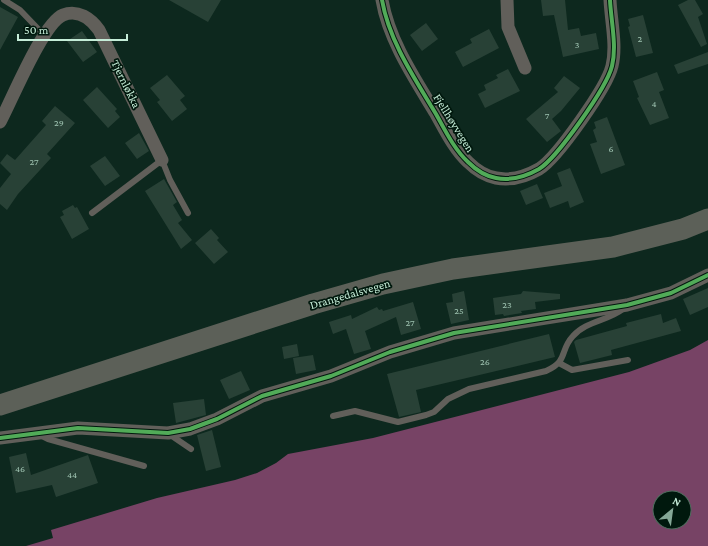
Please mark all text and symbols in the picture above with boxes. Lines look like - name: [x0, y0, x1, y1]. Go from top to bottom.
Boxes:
- scale bar: [18, 16, 127, 42]
- text: 50 m: [24, 23, 49, 37]
- house number: 2: [638, 33, 643, 44]
- house number: 3: [575, 39, 580, 50]
- street label: Tjernløkka: [108, 58, 144, 111]
- street label: Fjellhøyvegen: [430, 91, 478, 155]
- house number: 4: [651, 98, 657, 109]
- house number: 7: [545, 110, 550, 121]
- house number: 29: [54, 117, 64, 128]
- house number: 6: [608, 143, 614, 154]
- house number: 27: [29, 156, 39, 167]
- street label: Drangedalsvegen: [308, 276, 392, 312]
- house number: 23: [502, 299, 512, 310]
- house number: 25: [454, 305, 464, 316]
- house number: 27: [405, 317, 415, 328]
- house number: 26: [480, 356, 490, 367]
- house number: 46: [15, 463, 25, 474]
- house number: 44: [67, 469, 77, 480]
- north arrow: [652, 490, 692, 530]
- text: N: [671, 494, 683, 509]

